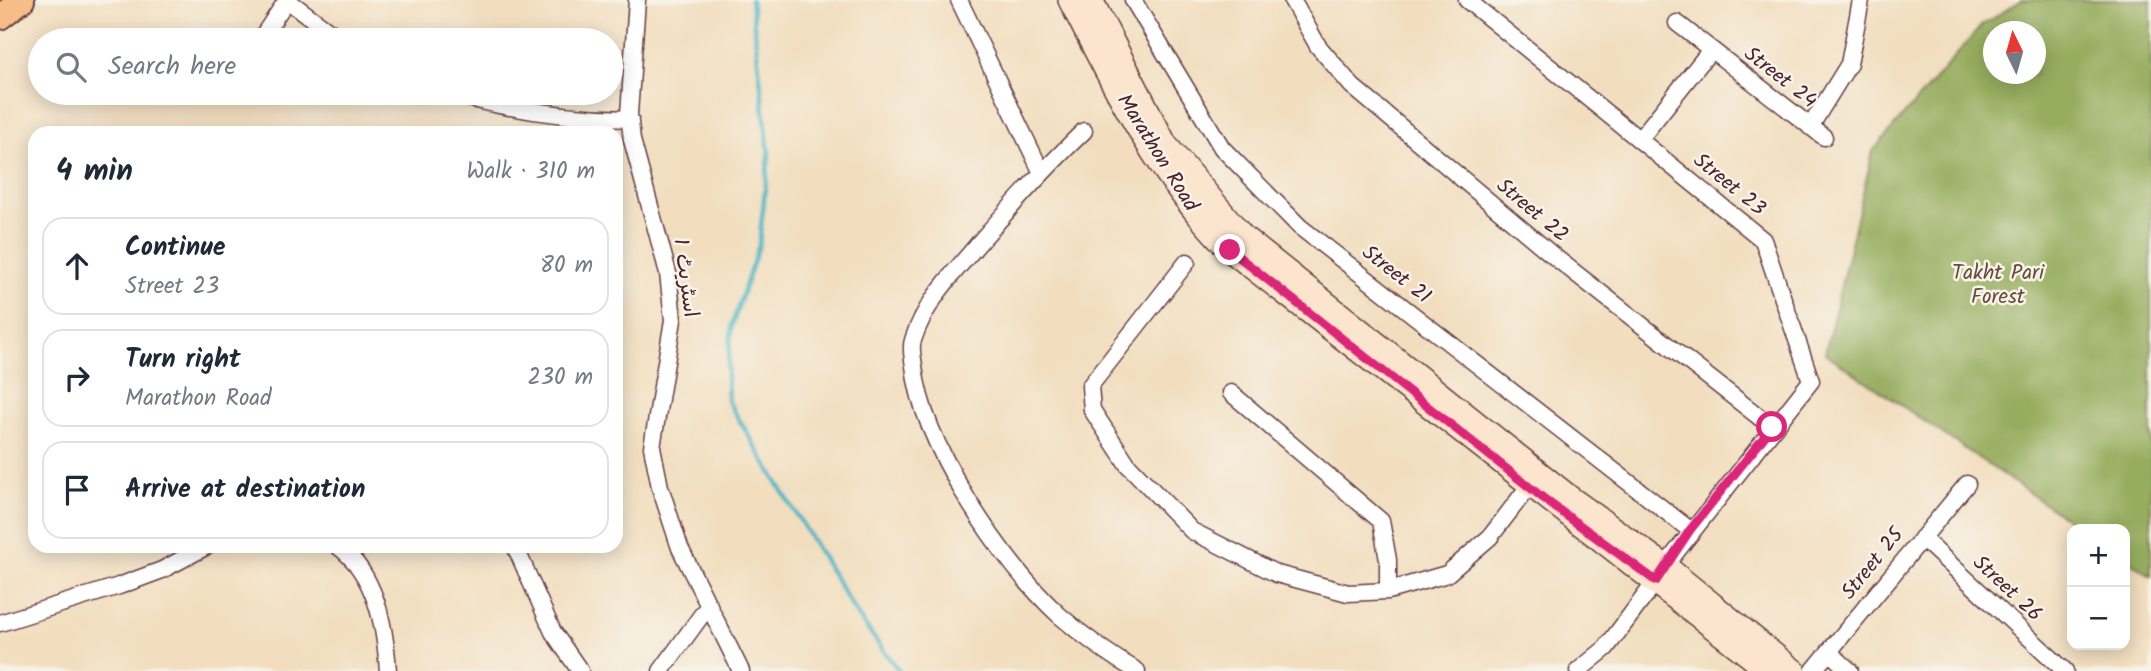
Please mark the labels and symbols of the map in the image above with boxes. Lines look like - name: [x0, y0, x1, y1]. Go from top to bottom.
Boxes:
- north arrow: [1983, 21, 2046, 84]
- street label: Street 24: [1736, 39, 1824, 117]
- street label: Marathon Road: [1108, 88, 1207, 219]
- street label: Street 23: [1685, 145, 1773, 225]
- street label: Street 22: [1488, 171, 1576, 251]
- route end: [1214, 234, 1245, 265]
- street label: اسٹریٹ 1: [663, 237, 707, 319]
- street label: Street 21: [1354, 237, 1438, 313]
- park label: Takht Pari Forest: [1952, 257, 2045, 314]
- route start: [1756, 411, 1787, 442]
- street label: Street 25: [1833, 519, 1914, 607]
- street label: Street 26: [1964, 548, 2050, 630]

